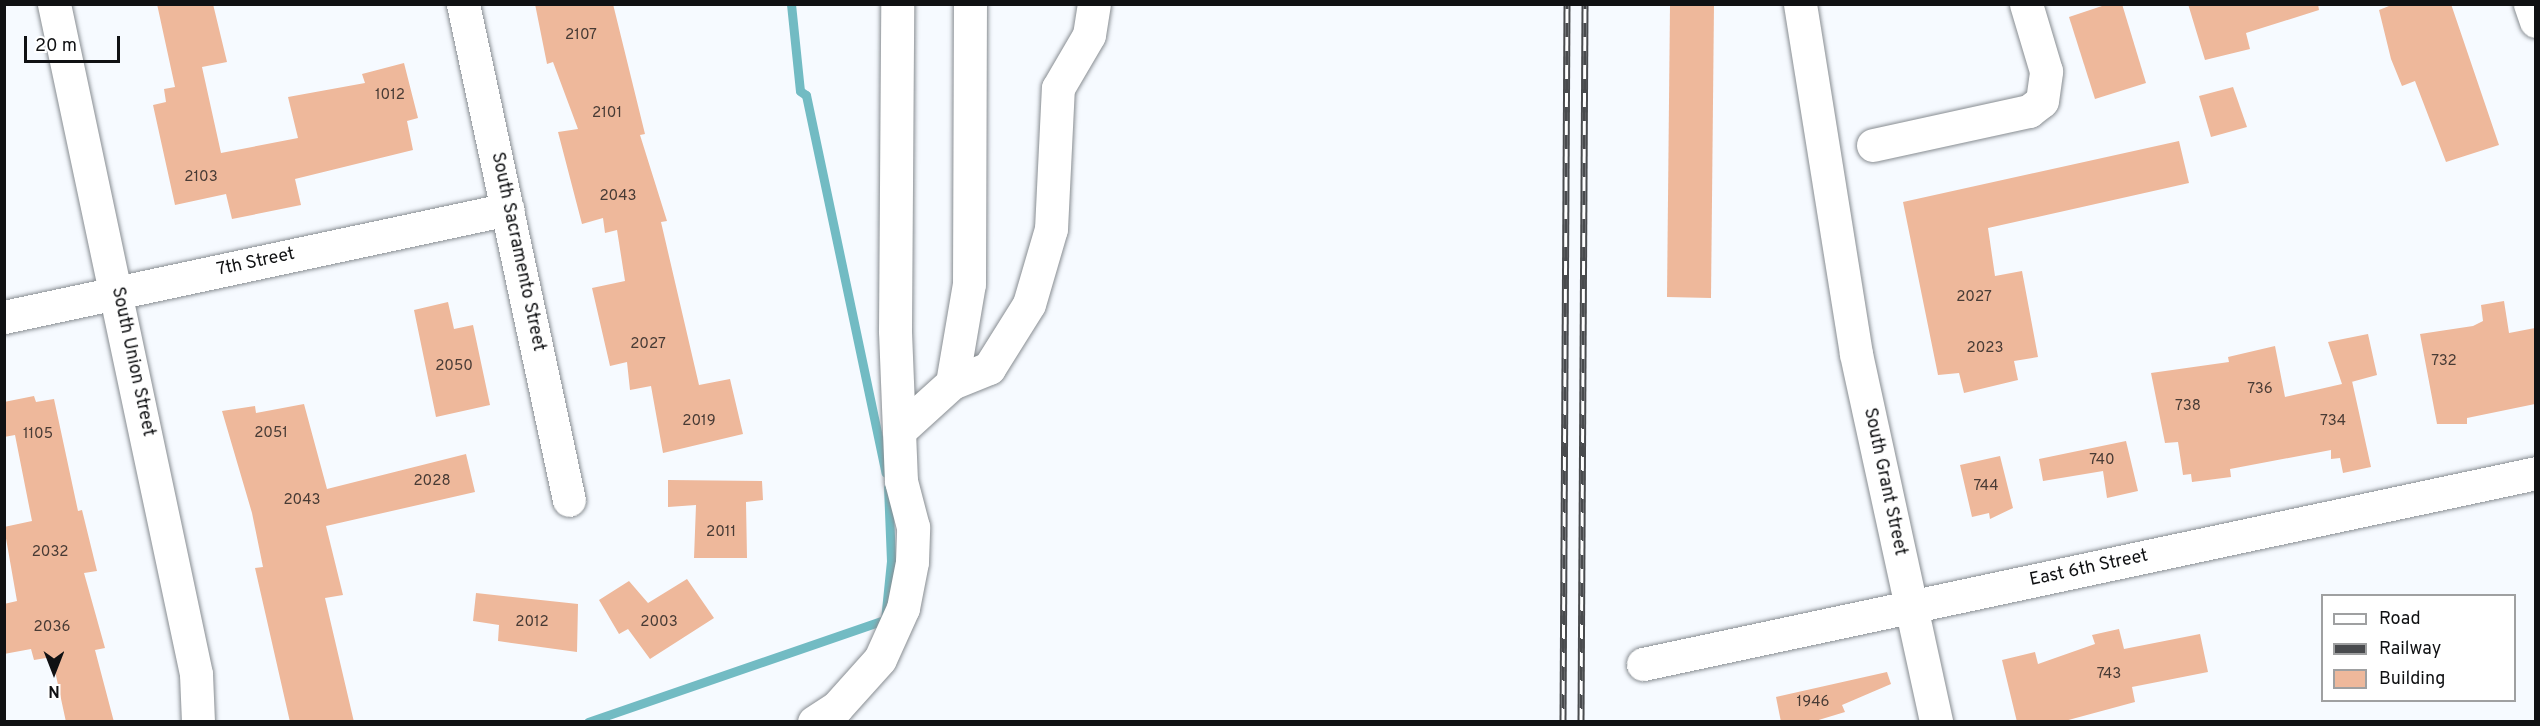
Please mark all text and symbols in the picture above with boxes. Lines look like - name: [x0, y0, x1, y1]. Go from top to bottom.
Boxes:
- scale bar: [27, 24, 123, 62]
- house number: 2107: [565, 27, 597, 45]
- text: 20 m: [35, 35, 77, 58]
- house number: 1012: [375, 87, 405, 105]
- house number: 2101: [592, 105, 622, 123]
- street label: South Sacramento Street: [485, 150, 549, 354]
- house number: 2103: [184, 169, 218, 187]
- house number: 2043: [599, 188, 637, 206]
- street label: 7th Street: [215, 244, 297, 282]
- street label: South Union Street: [106, 285, 158, 439]
- house number: 2027: [1956, 289, 1992, 307]
- house number: 2027: [630, 336, 666, 354]
- house number: 2023: [1966, 340, 2004, 358]
- house number: 732: [2431, 353, 2457, 371]
- house number: 2050: [435, 358, 473, 376]
- house number: 736: [2247, 381, 2273, 399]
- house number: 738: [2175, 398, 2201, 416]
- street label: South Grant Street: [1858, 406, 1910, 558]
- house number: 2019: [682, 413, 716, 431]
- house number: 734: [2320, 413, 2346, 431]
- house number: 2051: [254, 425, 288, 443]
- house number: 1105: [23, 426, 53, 444]
- house number: 740: [2089, 452, 2115, 470]
- house number: 2028: [413, 473, 451, 491]
- house number: 744: [1974, 478, 1998, 496]
- house number: 2043: [283, 492, 321, 510]
- house number: 2011: [706, 524, 736, 542]
- house number: 2032: [32, 544, 68, 562]
- street label: East 6th Street: [2028, 546, 2150, 592]
- legend: [2321, 594, 2516, 702]
- text: Road: [2379, 608, 2421, 631]
- house number: 2012: [515, 614, 549, 632]
- house number: 2003: [640, 614, 678, 632]
- house number: 2036: [34, 619, 70, 637]
- text: Railway: [2379, 638, 2441, 661]
- north arrow: [24, 642, 84, 702]
- house number: 743: [2097, 666, 2121, 684]
- text: Building: [2379, 668, 2445, 691]
- text: N: [48, 680, 60, 700]
- house number: 1946: [1797, 694, 1829, 712]

